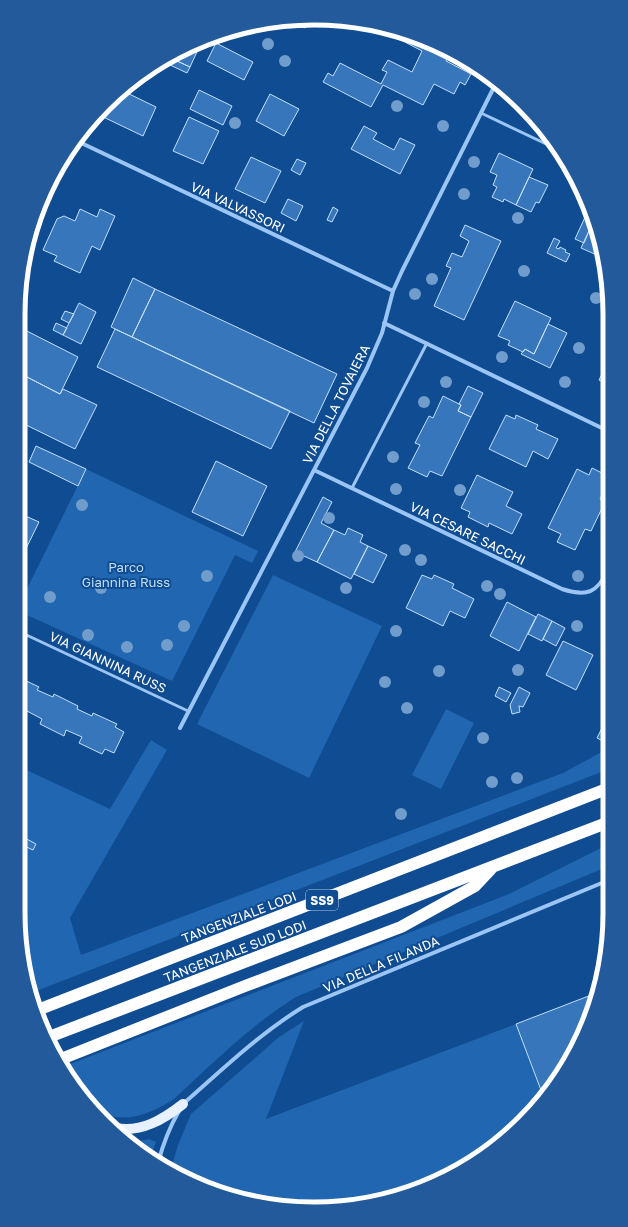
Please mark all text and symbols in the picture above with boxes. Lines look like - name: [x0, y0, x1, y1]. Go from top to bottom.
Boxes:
- street label: VIA VALVASSORI: [188, 178, 288, 236]
- street label: VIA DELLA TOVAIERA: [299, 341, 373, 466]
- street label: VIA CESARE SACCHI: [408, 498, 528, 568]
- park label: Parco Giannina Russ: [82, 559, 170, 590]
- street label: VIA GIANNINA RUSS: [47, 628, 169, 696]
- street label: TANGENZIALE LODI: [179, 888, 299, 946]
- road number: SS9: [306, 890, 338, 910]
- street label: TANGENZIALE SUD LODI: [161, 916, 309, 986]
- street label: VIA DELLA FILANDA: [320, 932, 442, 996]

